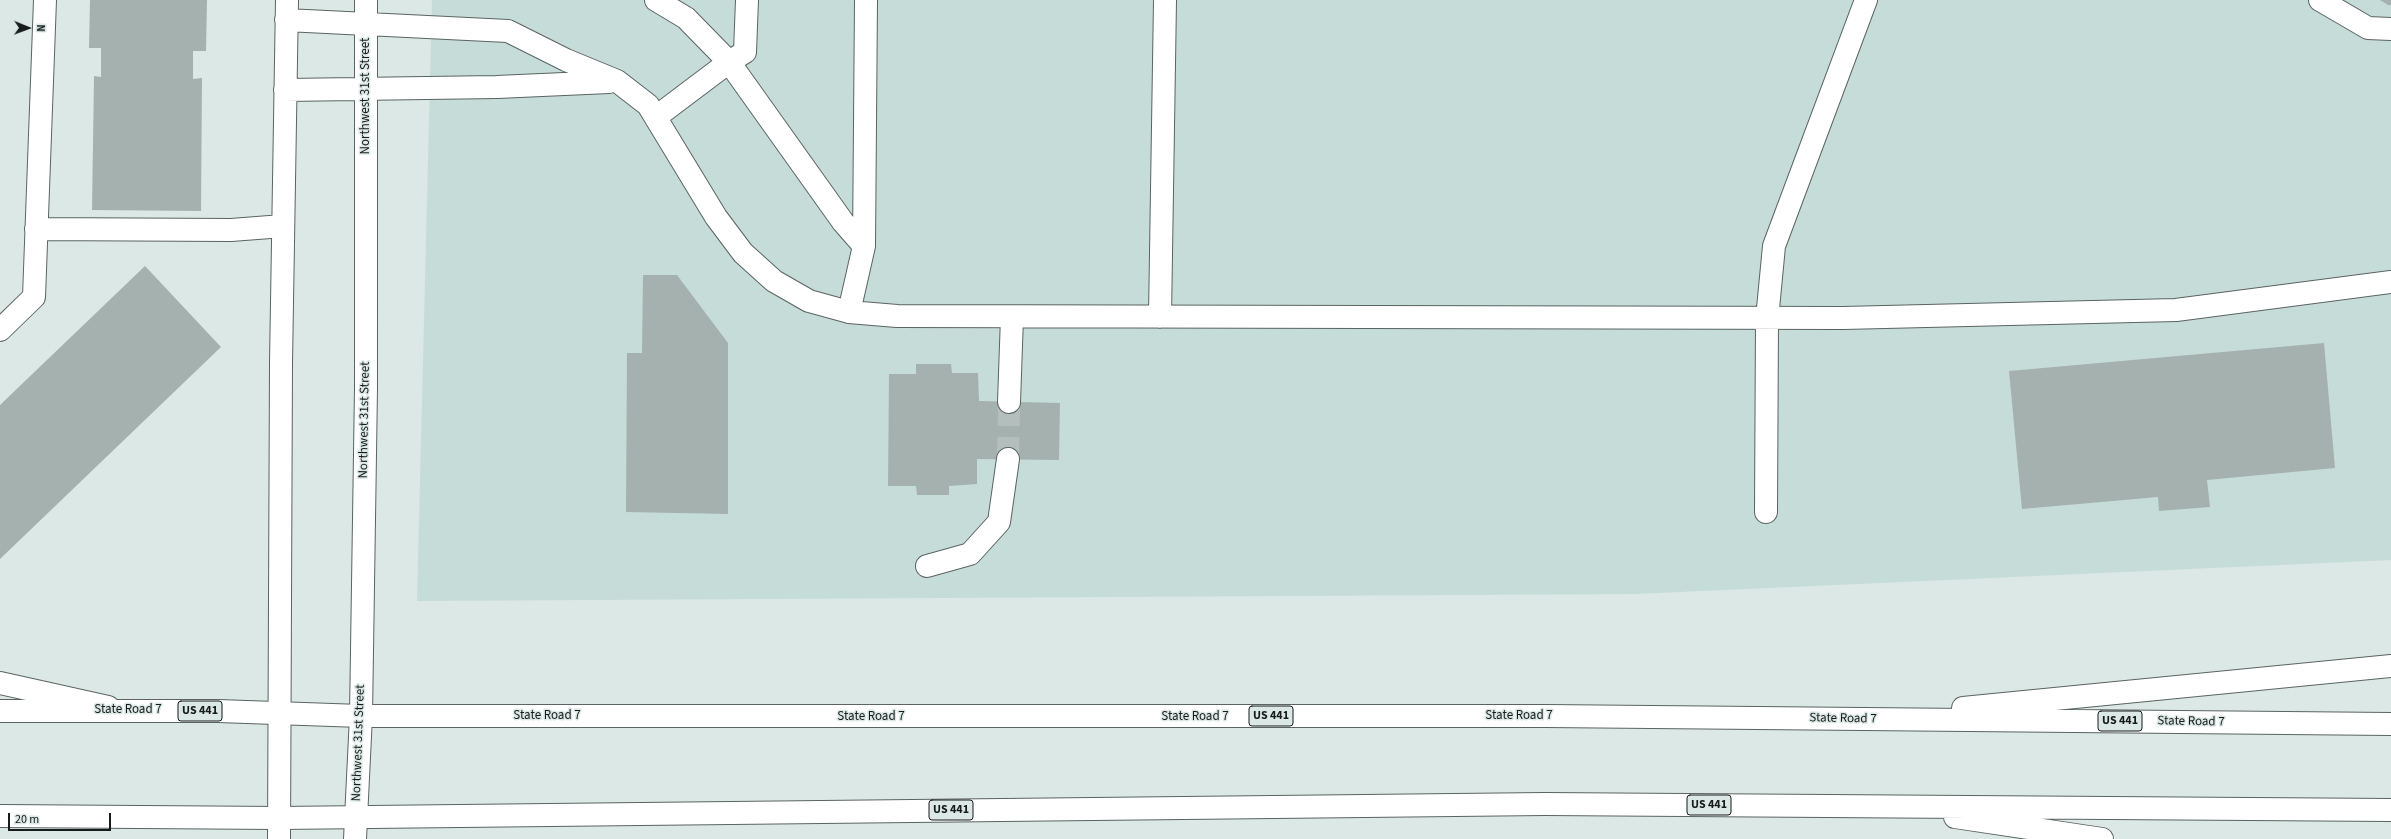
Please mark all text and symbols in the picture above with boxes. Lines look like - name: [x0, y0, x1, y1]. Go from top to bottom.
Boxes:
- north arrow: [8, 8, 48, 48]
- text: N: [33, 24, 48, 32]
- street label: Northwest 31st Street: [358, 37, 374, 155]
- street label: Northwest 31st Street: [356, 361, 374, 479]
- street label: Northwest 31st Street: [349, 684, 369, 802]
- road number: US 441: [178, 701, 222, 721]
- street label: State Road 7: [94, 702, 162, 718]
- road number: US 441: [1249, 706, 1293, 726]
- street label: State Road 7: [513, 708, 581, 724]
- street label: State Road 7: [1485, 708, 1553, 724]
- street label: State Road 7: [837, 709, 905, 725]
- street label: State Road 7: [1161, 709, 1229, 725]
- street label: State Road 7: [1809, 711, 1877, 727]
- road number: US 441: [2098, 711, 2142, 731]
- street label: State Road 7: [2157, 714, 2225, 730]
- road number: US 441: [1687, 795, 1731, 815]
- road number: US 441: [929, 800, 973, 820]
- scale bar: [10, 805, 113, 831]
- text: 20 m: [15, 811, 39, 828]

